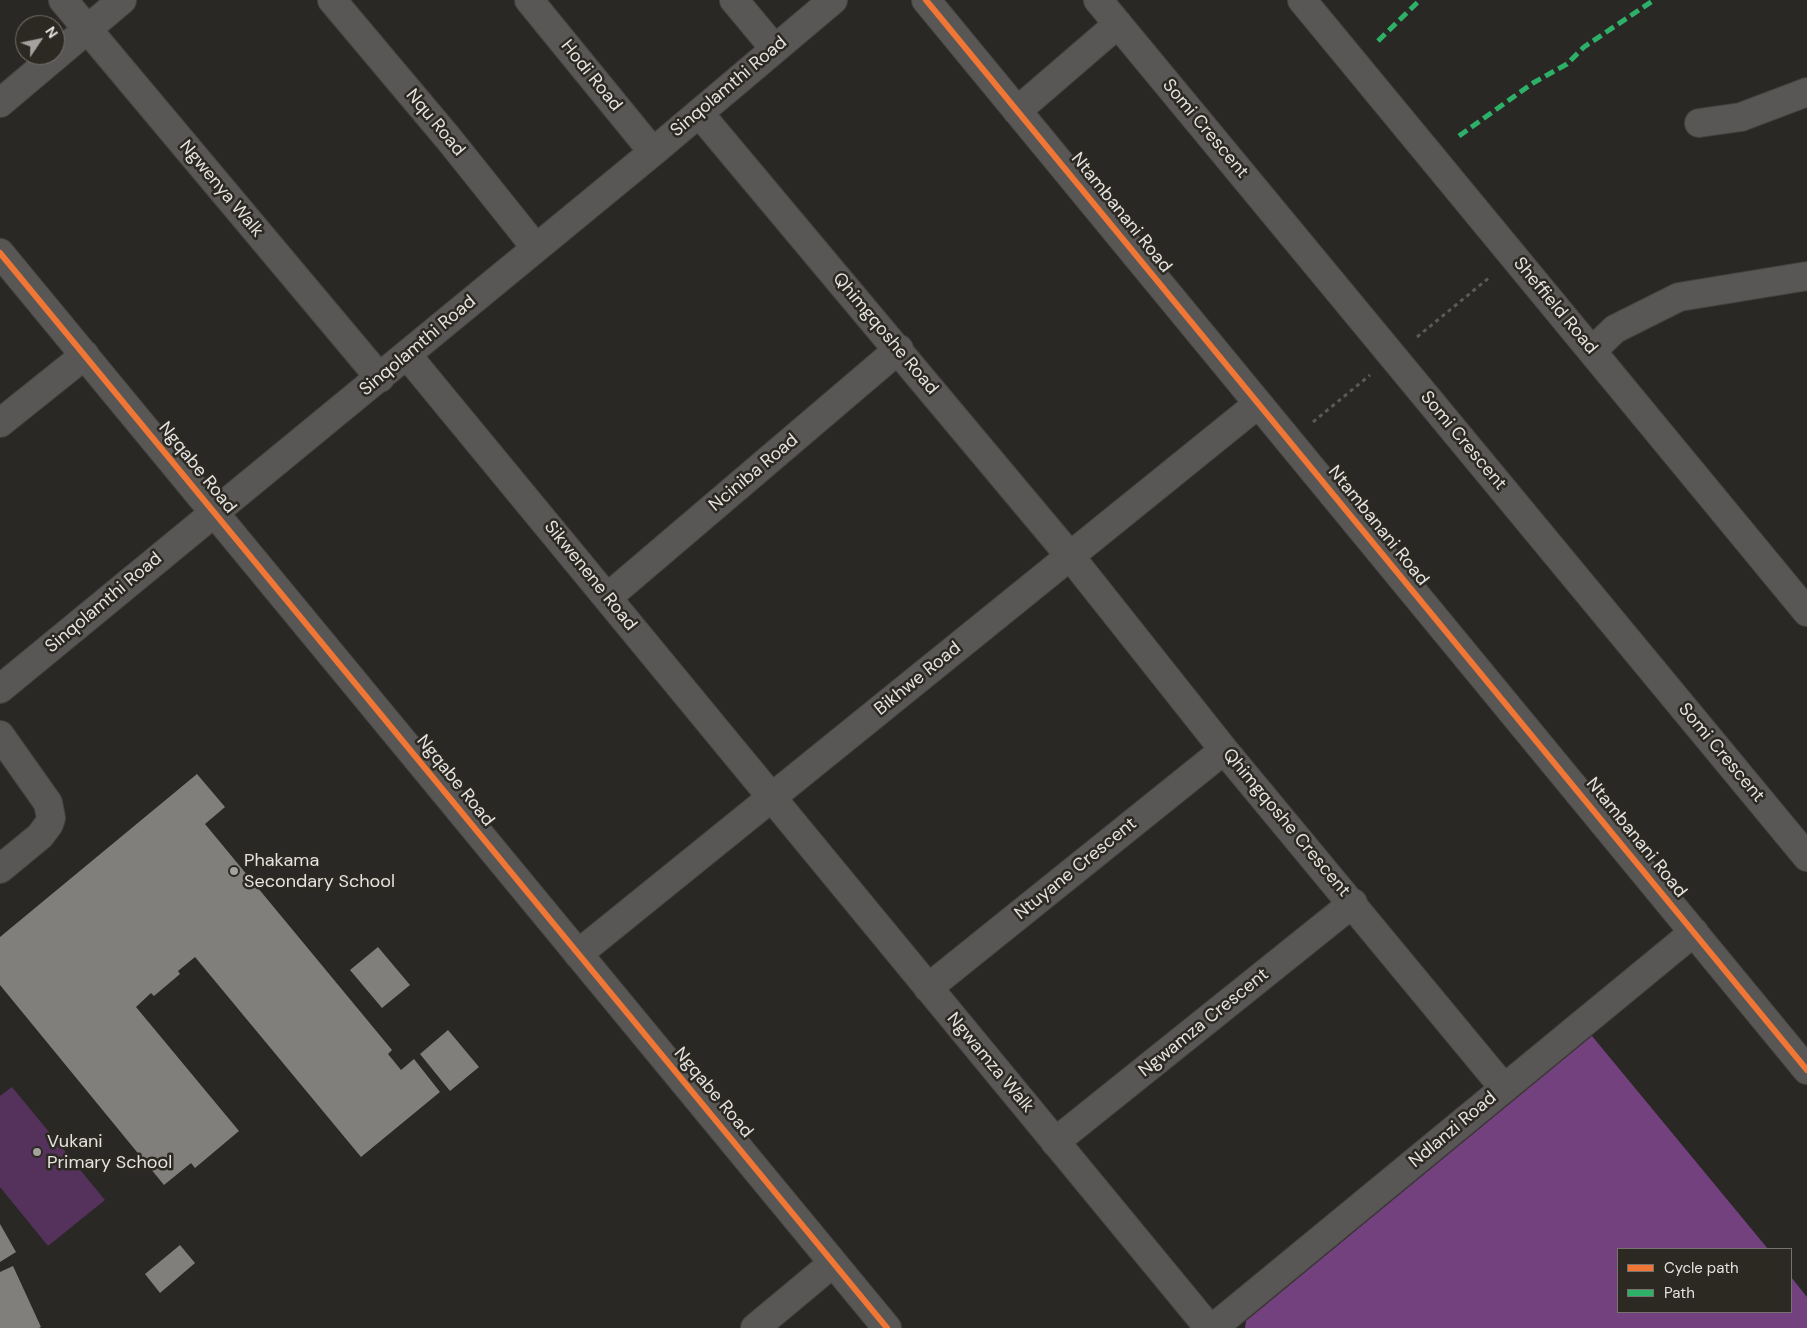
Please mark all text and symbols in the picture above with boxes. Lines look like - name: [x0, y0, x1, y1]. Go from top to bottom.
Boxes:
- north arrow: [15, 15, 65, 65]
- text: N: [41, 23, 62, 41]
- street label: Sinqolamthi Road: [666, 32, 792, 142]
- street label: Hodi Road: [556, 36, 626, 116]
- street label: Somi Crescent: [1157, 75, 1253, 183]
- street label: Nqu Road: [401, 85, 469, 161]
- street label: Ngwenya Walk: [174, 136, 268, 242]
- street label: Ntambanani Road: [1066, 149, 1176, 277]
- street label: Sheffield Road: [1508, 253, 1602, 359]
- street label: Qhimgqoshe Road: [828, 269, 942, 399]
- street label: Sinqolamthi Road: [355, 291, 481, 401]
- street label: Somi Crescent: [1415, 387, 1511, 495]
- street label: Ngqabe Road: [154, 418, 240, 518]
- street label: Nciniba Road: [705, 430, 803, 516]
- street label: Ntambanani Road: [1323, 462, 1433, 590]
- street label: Sikwenene Road: [539, 517, 641, 635]
- street label: Sinqolamthi Road: [41, 548, 167, 658]
- street label: Bikhwe Road: [870, 638, 966, 720]
- street label: Somi Crescent: [1673, 699, 1769, 807]
- street label: Ngqabe Road: [412, 731, 498, 831]
- street label: Qhimgqoshe Crescent: [1218, 744, 1354, 902]
- street label: Ntambanani Road: [1581, 774, 1691, 902]
- street label: Ntuyane Crescent: [1011, 813, 1141, 925]
- place label: Phakama Secondary School: [244, 850, 395, 892]
- marker: Phakama Secondary School: [228, 865, 240, 877]
- street label: Ngwamza Crescent: [1135, 964, 1273, 1082]
- street label: Ngwamza Walk: [942, 1009, 1038, 1117]
- street label: Ngqabe Road: [669, 1043, 757, 1143]
- street label: Ndlanzi Road: [1405, 1087, 1501, 1173]
- place label: Vukani Primary School: [47, 1131, 172, 1174]
- marker: Vukani Primary School: [31, 1146, 43, 1158]
- legend: [1617, 1248, 1792, 1313]
- text: Cycle path: [1664, 1258, 1739, 1278]
- text: Path: [1664, 1283, 1695, 1303]

